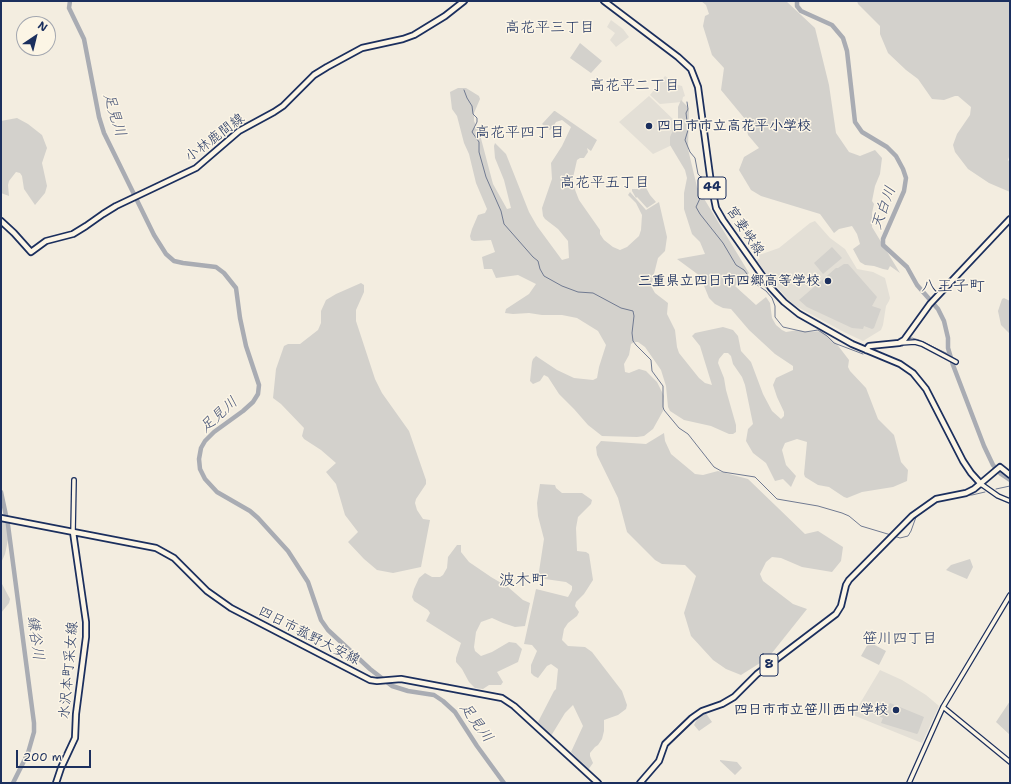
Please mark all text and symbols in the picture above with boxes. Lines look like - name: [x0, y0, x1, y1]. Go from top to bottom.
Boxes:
- north arrow: [16, 16, 56, 56]
- text: N: [35, 18, 50, 35]
- district label: 高花平三丁目: [505, 19, 595, 37]
- district label: 高花平二丁目: [590, 77, 680, 95]
- water label: 足見川: [99, 91, 129, 139]
- street label: 小林鹿間線: [182, 110, 248, 166]
- place label: 四日市市立高花平小学校: [657, 118, 811, 134]
- marker: 四日市市立高花平小学校: [644, 121, 654, 131]
- district label: 高花平四丁目: [475, 124, 565, 142]
- district label: 高花平五丁目: [560, 174, 650, 192]
- road number: 44: [698, 177, 726, 199]
- water label: 天白川: [868, 184, 900, 232]
- street label: 宮妻峡線: [722, 203, 768, 259]
- place label: 三重県立四日市四郷高等学校: [638, 273, 820, 289]
- marker: 三重県立四日市四郷高等学校: [823, 276, 833, 286]
- district label: 八王子町: [921, 277, 985, 297]
- water label: 足見川: [196, 393, 242, 437]
- district label: 波木町: [499, 571, 547, 591]
- street label: 四日市菰野大安線: [255, 603, 363, 669]
- water label: 鎌谷川: [23, 614, 47, 662]
- street label: 水沢本町采女線: [56, 620, 82, 720]
- district label: 笹川四丁目: [863, 630, 937, 648]
- road number: 8: [760, 654, 778, 676]
- water label: 足見川: [455, 700, 497, 746]
- place label: 四日市市立笹川西中学校: [734, 702, 888, 718]
- marker: 四日市市立笹川西中学校: [891, 705, 901, 715]
- scale bar: [18, 742, 93, 768]
- text: 200 m: [23, 749, 62, 765]

